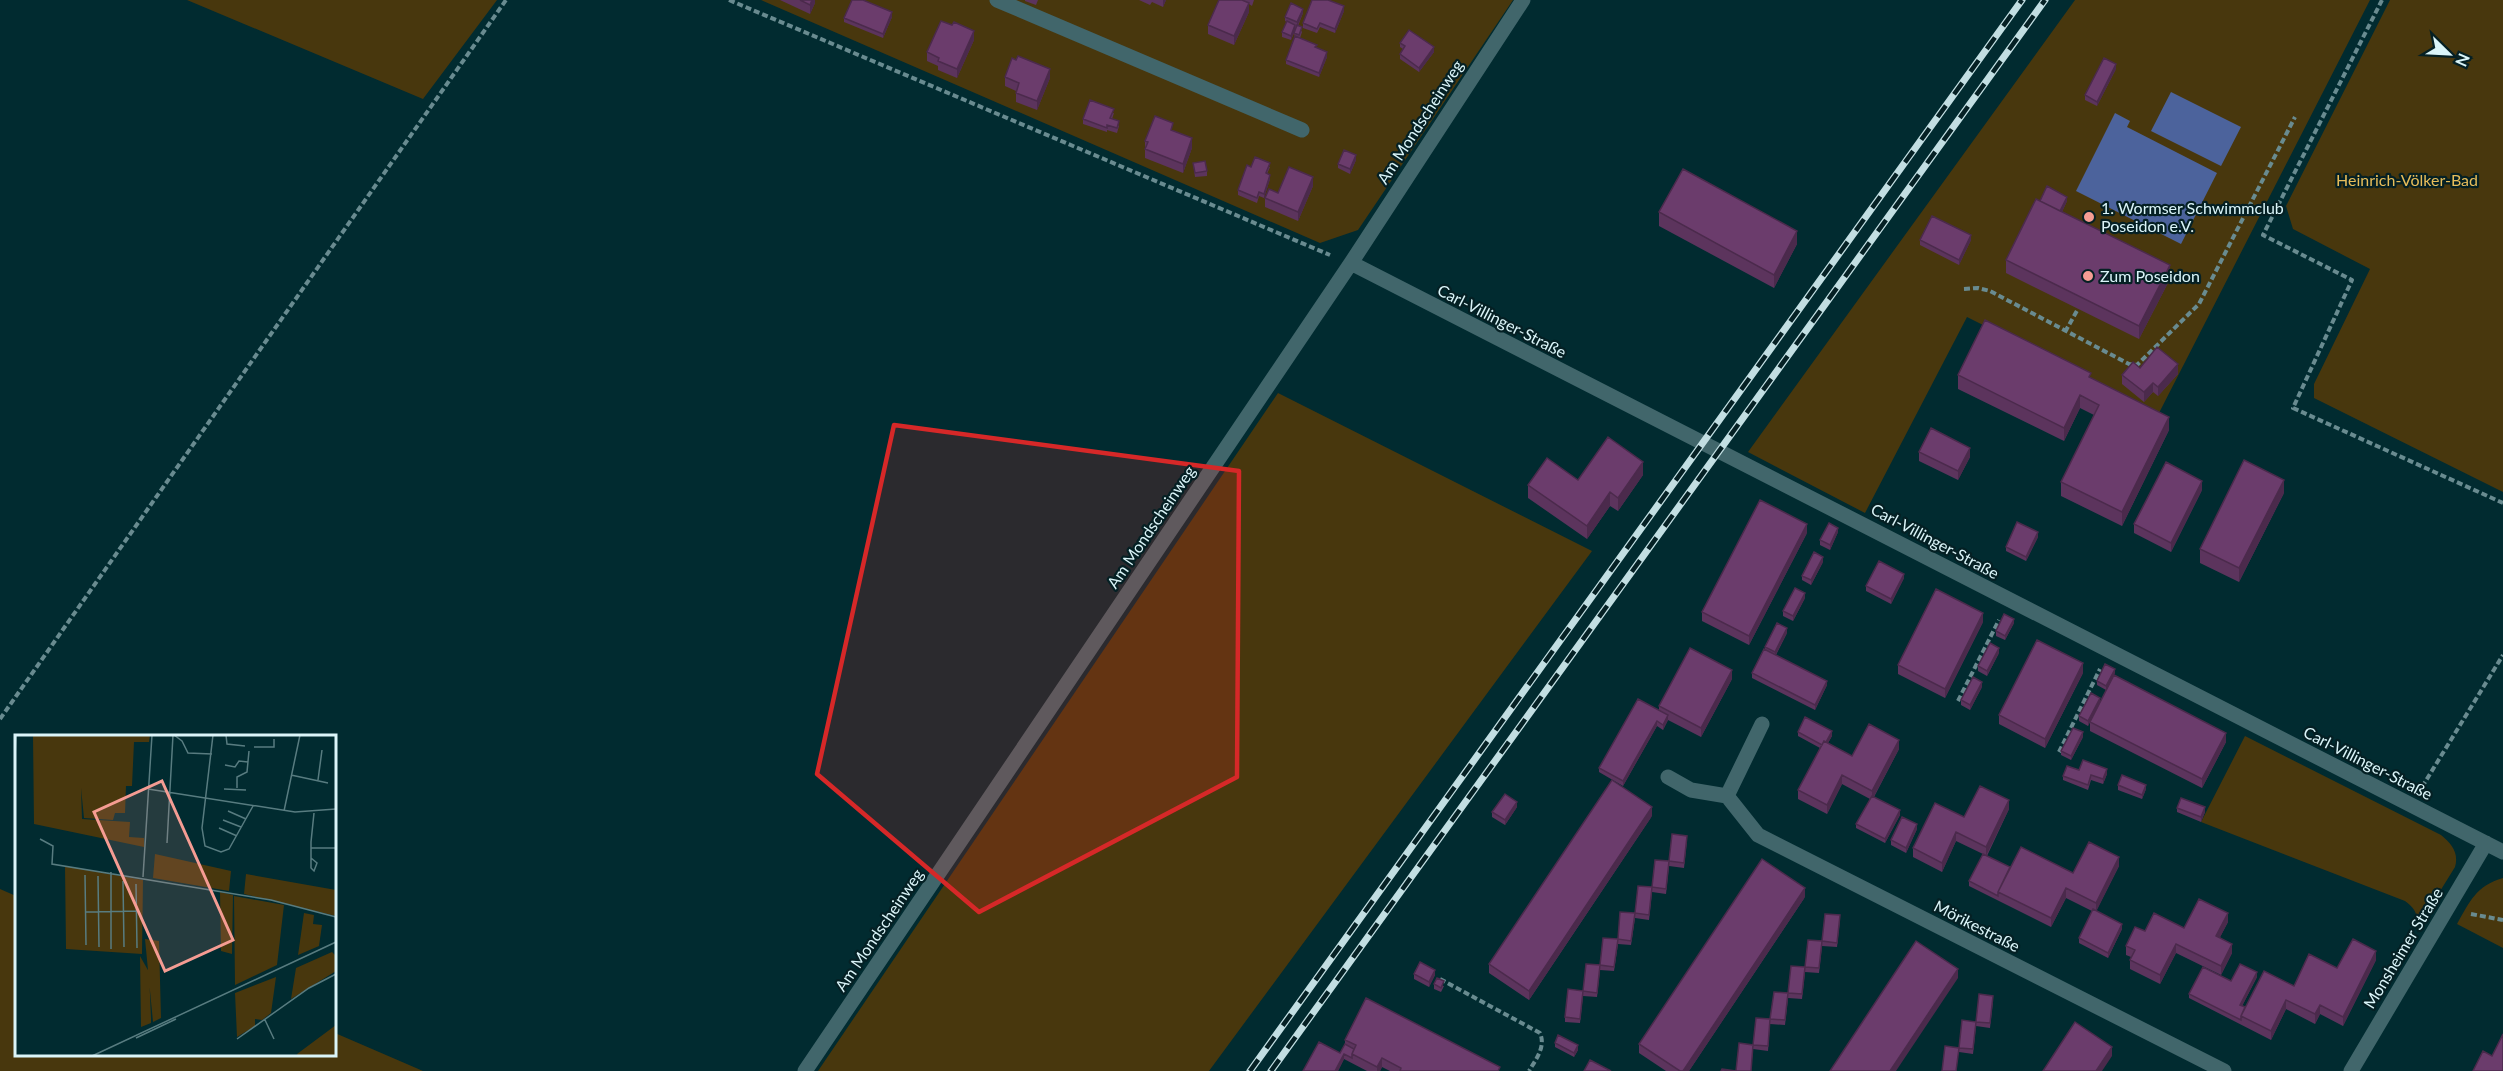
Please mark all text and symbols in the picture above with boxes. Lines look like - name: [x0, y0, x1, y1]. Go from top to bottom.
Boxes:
- north arrow: [2419, 24, 2479, 84]
- text: N: [2452, 51, 2474, 70]
- street label: Am Mondscheinweg: [1373, 56, 1467, 187]
- park label: Heinrich-Völker-Bad: [2336, 170, 2478, 189]
- place label: 1. Wormser Schwimmclub Poseidon e.V.: [2101, 198, 2284, 235]
- marker: 1. Wormser Schwimmclub Poseidon e.V.: [2082, 210, 2096, 224]
- place label: Zum Poseidon: [2100, 266, 2200, 285]
- marker: Zum Poseidon: [2081, 269, 2095, 283]
- street label: Carl-Villinger-Straße: [1435, 280, 1570, 361]
- street label: Am Mondscheinweg: [1103, 462, 1199, 592]
- street label: Carl-Villinger-Straße: [1868, 499, 2002, 582]
- street label: Carl-Villinger-Straße: [2301, 722, 2436, 803]
- inset map: [15, 735, 336, 1056]
- street label: Am Mondscheinweg: [831, 865, 927, 995]
- street label: Monsheimer Straße: [2359, 884, 2446, 1012]
- street label: Mörikestraße: [1931, 896, 2023, 955]

